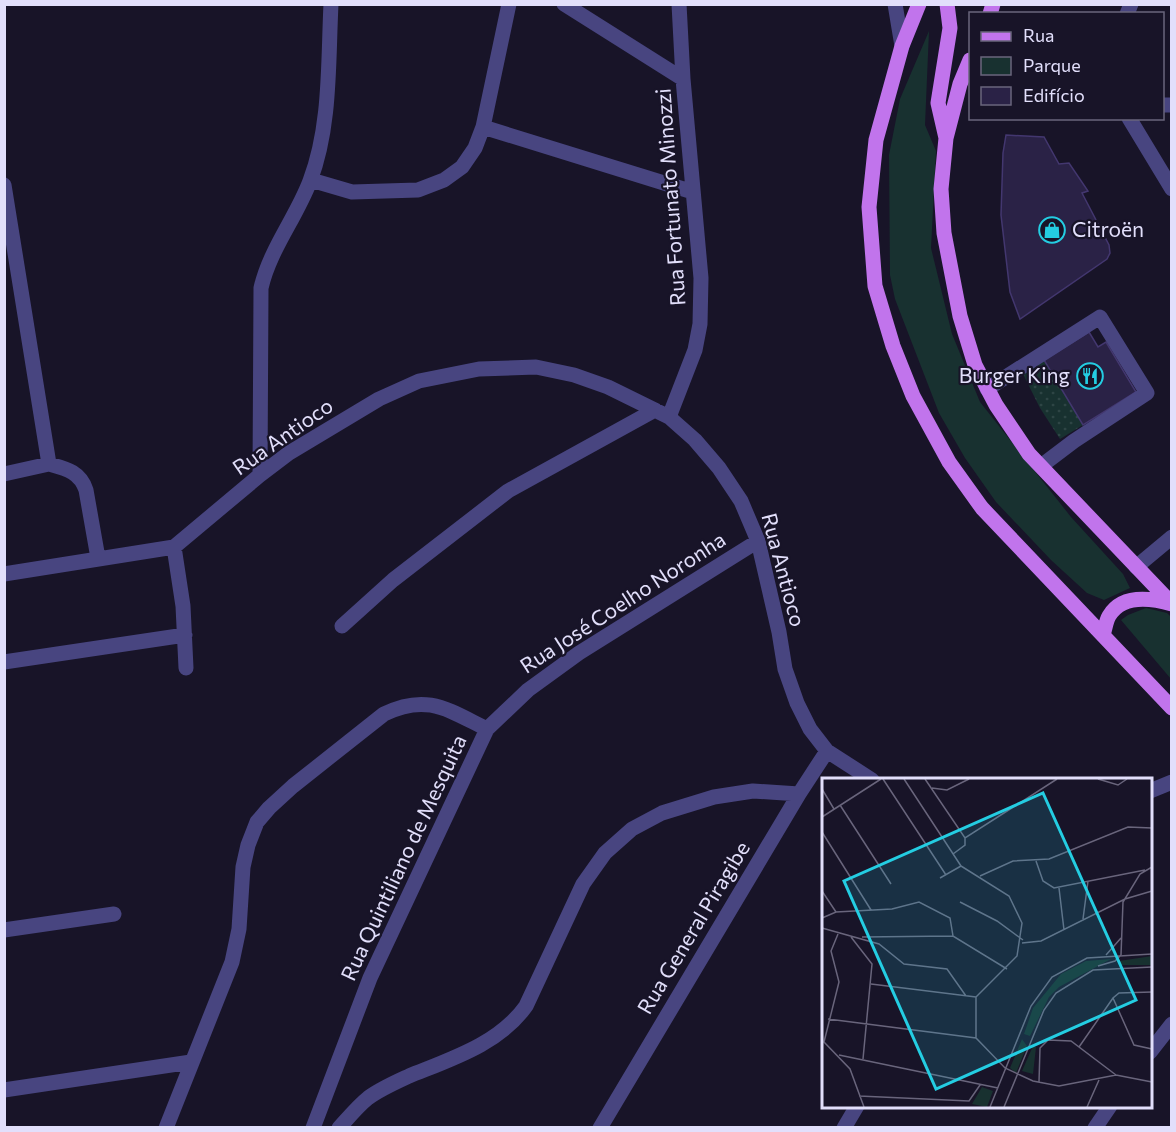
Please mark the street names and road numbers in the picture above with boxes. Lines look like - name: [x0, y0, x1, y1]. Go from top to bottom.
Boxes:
- street label: Rua Fortunato Minozzi: [649, 88, 690, 307]
- street label: Rua Antioco: [227, 392, 337, 479]
- street label: Rua Antioco: [757, 510, 812, 629]
- street label: Rua José Coelho Noronha: [515, 526, 730, 678]
- street label: Rua Quintiliano de Mesquita: [335, 731, 471, 984]
- street label: Rua General Piragibe: [631, 836, 754, 1018]

